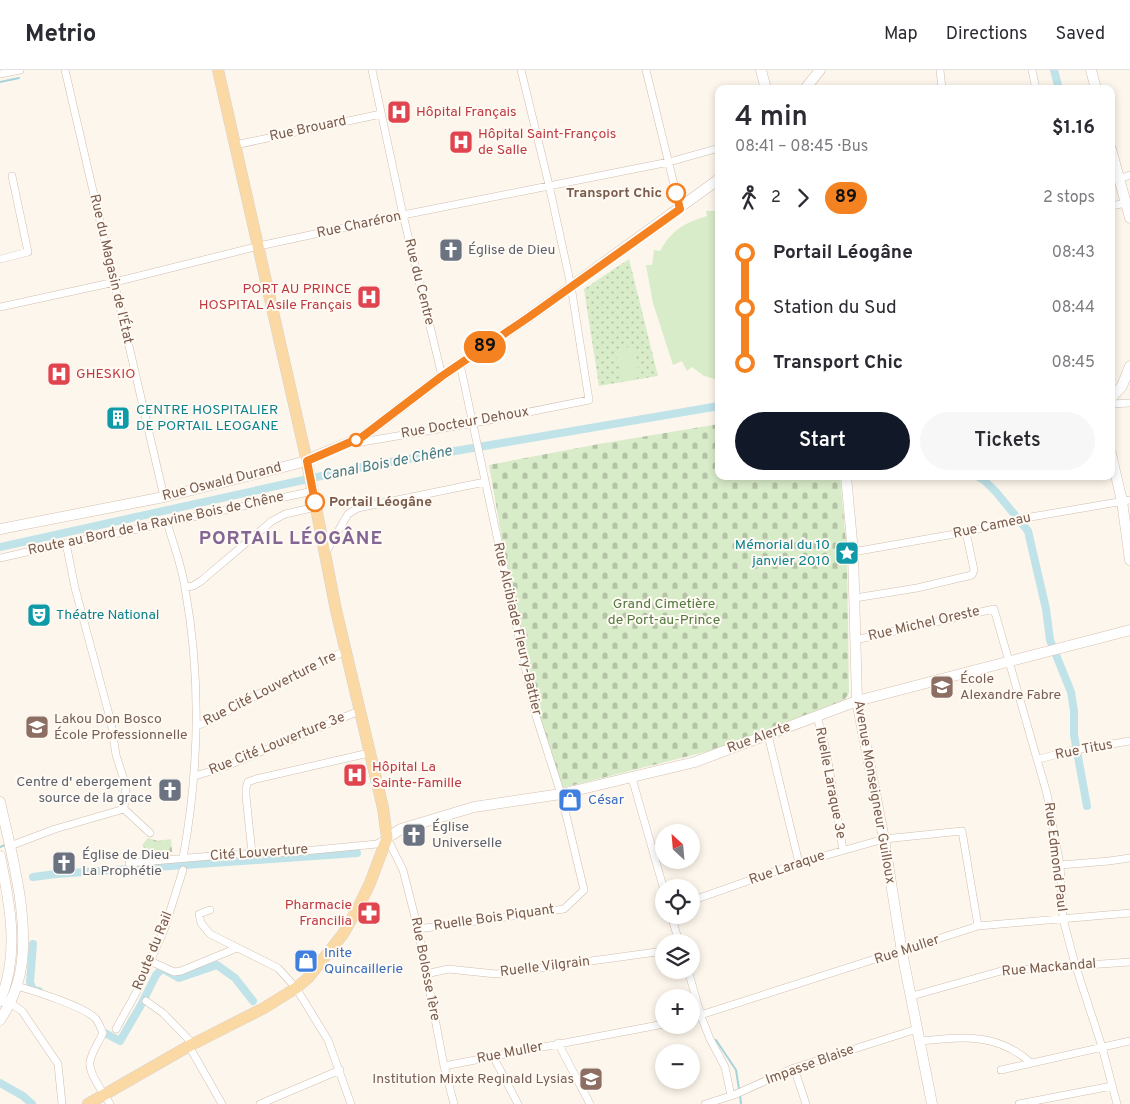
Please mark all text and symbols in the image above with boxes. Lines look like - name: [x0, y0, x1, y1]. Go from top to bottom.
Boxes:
- text: Metrio: [25, 20, 96, 50]
- text: Map: [884, 23, 918, 46]
- text: Directions: [946, 23, 1028, 46]
- text: Saved: [1056, 23, 1105, 46]
- hospital icon: Hôpital Français: [386, 99, 412, 125]
- text: 4 min: [735, 100, 808, 136]
- place label: Hôpital Français: [416, 104, 517, 121]
- street label: Rue Brouard: [268, 113, 348, 145]
- text: $1.16: [1052, 116, 1095, 140]
- place label: Hôpital Saint-François de Salle: [478, 126, 616, 159]
- hospital icon: Hôpital Saint-François de Salle: [448, 129, 474, 155]
- text: 08:41 – 08:45 · Bus: [735, 137, 868, 157]
- marker: Transport Chic: [666, 183, 686, 203]
- icon: walk: [735, 184, 763, 212]
- icon: forward: [789, 184, 817, 212]
- place label: Transport Chic: [566, 185, 662, 202]
- text: 89: [835, 186, 857, 209]
- text: 2: [771, 188, 781, 208]
- text: 2 stops: [1043, 188, 1095, 208]
- street label: Rue du Magasin de l'État: [85, 192, 137, 345]
- street label: Rue Charéron: [315, 208, 403, 242]
- street label: Rue du Centre: [400, 237, 438, 327]
- church icon: Église de Dieu: [438, 237, 464, 263]
- place label: Église de Dieu: [468, 241, 555, 259]
- text: Portail Léogâne: [773, 241, 913, 265]
- text: 08:43: [1052, 243, 1095, 263]
- place label: PORT AU PRINCE HOSPITAL Asile Français: [199, 281, 352, 314]
- hospital icon: PORT AU PRINCE HOSPITAL Asile Français: [356, 284, 382, 310]
- text: Station du Sud: [773, 296, 897, 320]
- text: 08:44: [1051, 298, 1095, 318]
- line badge: 89: [462, 331, 508, 363]
- text: 89: [474, 335, 496, 358]
- text: Transport Chic: [773, 351, 903, 375]
- text: 08:45: [1051, 353, 1095, 373]
- hospital icon: GHESKIO: [46, 361, 72, 387]
- place label: GHESKIO: [76, 366, 135, 383]
- place label: CENTRE HOSPITALIER DE PORTAIL LEOGANE: [136, 402, 279, 435]
- street label: Rue Docteur Dehoux: [400, 403, 530, 443]
- building icon: CENTRE HOSPITALIER DE PORTAIL LEOGANE: [105, 405, 131, 431]
- button: Start: [735, 412, 910, 470]
- button: Tickets: [920, 412, 1095, 470]
- unlabelled marker: [349, 433, 363, 447]
- water label: Canal Bois de Chêne: [320, 442, 454, 486]
- street label: Rue Oswald Durand: [161, 459, 283, 505]
- street label: Route au Bord de la Ravine Bois de Chêne: [26, 489, 286, 559]
- marker: Portail Léogâne: [305, 492, 325, 512]
- place label: Portail Léogâne: [329, 494, 432, 511]
- street label: Rue Cameau: [952, 509, 1032, 543]
- district label: PORTAIL LÉOGÂNE: [199, 526, 383, 551]
- place label: Mémorial du 10 janvier 2010: [735, 537, 830, 570]
- place icon: Mémorial du 10 janvier 2010: [834, 540, 860, 566]
- street label: Rue Alcibiade Fleury-Battier: [489, 541, 545, 718]
- park label: Grand Cimetière de Port-au-Prince: [608, 596, 720, 629]
- theatre icon: Théatre National: [26, 602, 52, 628]
- street label: Rue Michel Oreste: [867, 603, 981, 645]
- place label: Théatre National: [56, 607, 160, 624]
- street label: Rue Cité Louverture 1re: [201, 648, 339, 730]
- place label: École Alexandre Fabre: [960, 670, 1061, 704]
- school or university icon: École Alexandre Fabre: [929, 674, 955, 700]
- street label: Avenue Monseigneur Guilloux: [849, 699, 899, 885]
- street label: Rue Cité Louverture 3e: [206, 709, 348, 779]
- place label: Lakou Don Bosco École Professionnelle: [54, 711, 188, 744]
- school or university icon: Lakou Don Bosco École Professionnelle: [24, 714, 50, 740]
- street label: Rue Alerte: [725, 719, 793, 757]
- street label: Ruelle Laraque 3e: [811, 726, 849, 840]
- street label: Rue Titus: [1054, 736, 1114, 764]
- place label: Hôpital La Sainte-Famille: [372, 759, 462, 792]
- hospital icon: Hôpital La Sainte-Famille: [342, 762, 368, 788]
- place label: Centre d' ebergement source de la grace: [16, 774, 152, 807]
- church icon: Centre d' ebergement source de la grace: [157, 777, 183, 803]
- shop icon: César: [557, 787, 583, 813]
- place label: César: [588, 792, 625, 809]
- street label: Rue Edmond Paul: [1040, 801, 1070, 913]
- place label: Église Universelle: [432, 818, 502, 852]
- church icon: Église Universelle: [401, 822, 427, 848]
- north arrow: [655, 824, 700, 869]
- map controls: [655, 824, 700, 1089]
- street label: Cité Louverture: [209, 841, 309, 865]
- place label: Église de Dieu La Prophétie: [82, 846, 169, 880]
- street label: Rue Laraque: [747, 847, 827, 889]
- church icon: Église de Dieu La Prophétie: [51, 850, 77, 876]
- button: locate: [655, 879, 700, 924]
- place label: Pharmacie Francilia: [285, 897, 352, 930]
- pharmacy icon: Pharmacie Francilia: [356, 900, 382, 926]
- street label: Ruelle Bois Piquant: [432, 901, 556, 935]
- street label: Route du Rail: [129, 909, 177, 993]
- street label: Rue Bolosse 1ère: [407, 916, 443, 1022]
- street label: Rue Muller: [872, 931, 942, 968]
- button: layers: [655, 934, 700, 979]
- place label: Inite Quincaillerie: [324, 945, 403, 978]
- shop icon: Inite Quincaillerie: [293, 948, 319, 974]
- street label: Ruelle Vilgrain: [499, 953, 591, 981]
- street label: Rue Mackandal: [1001, 955, 1097, 981]
- button: +: [655, 989, 700, 1034]
- street label: Rue Muller: [475, 1038, 545, 1068]
- street label: Impasse Blaise: [763, 1041, 857, 1089]
- button: −: [655, 1044, 700, 1089]
- school or university icon: Institution Mixte Reginald Lysias: [578, 1066, 604, 1092]
- place label: Institution Mixte Reginald Lysias: [372, 1071, 574, 1088]

